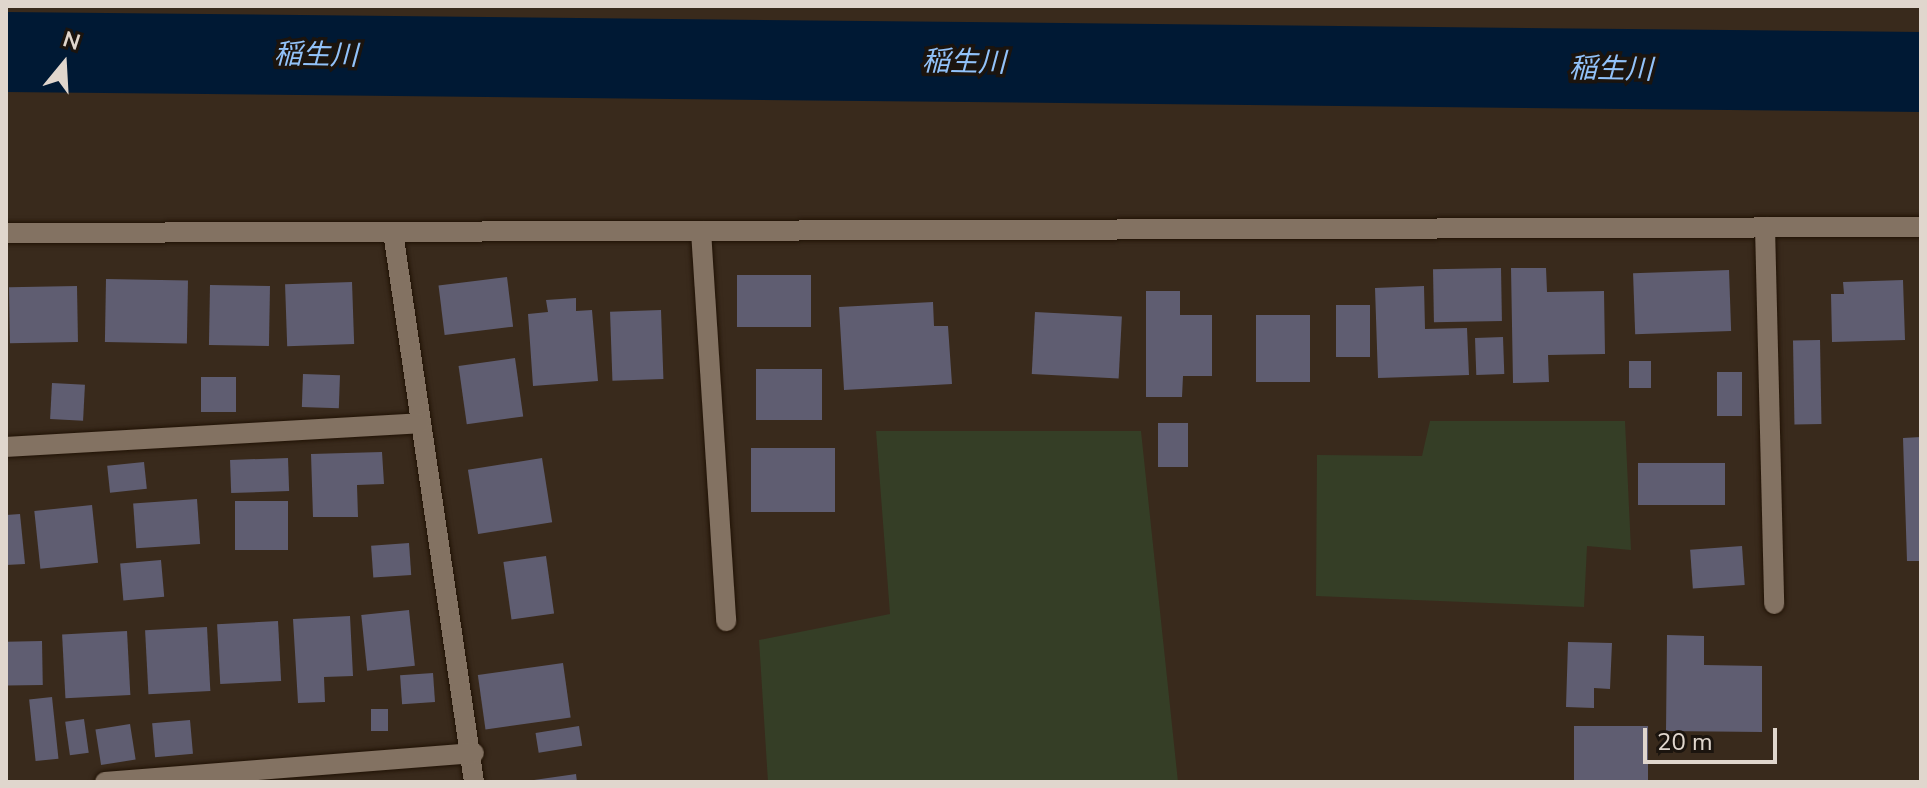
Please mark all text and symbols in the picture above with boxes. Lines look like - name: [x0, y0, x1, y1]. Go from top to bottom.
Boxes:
- north arrow: [24, 24, 104, 104]
- text: N: [59, 24, 84, 58]
- water label: 稲生川: [274, 37, 358, 73]
- water label: 稲生川: [922, 44, 1006, 80]
- water label: 稲生川: [1569, 51, 1653, 87]
- scale bar: [1647, 712, 1781, 762]
- text: 20 m: [1657, 726, 1713, 758]

